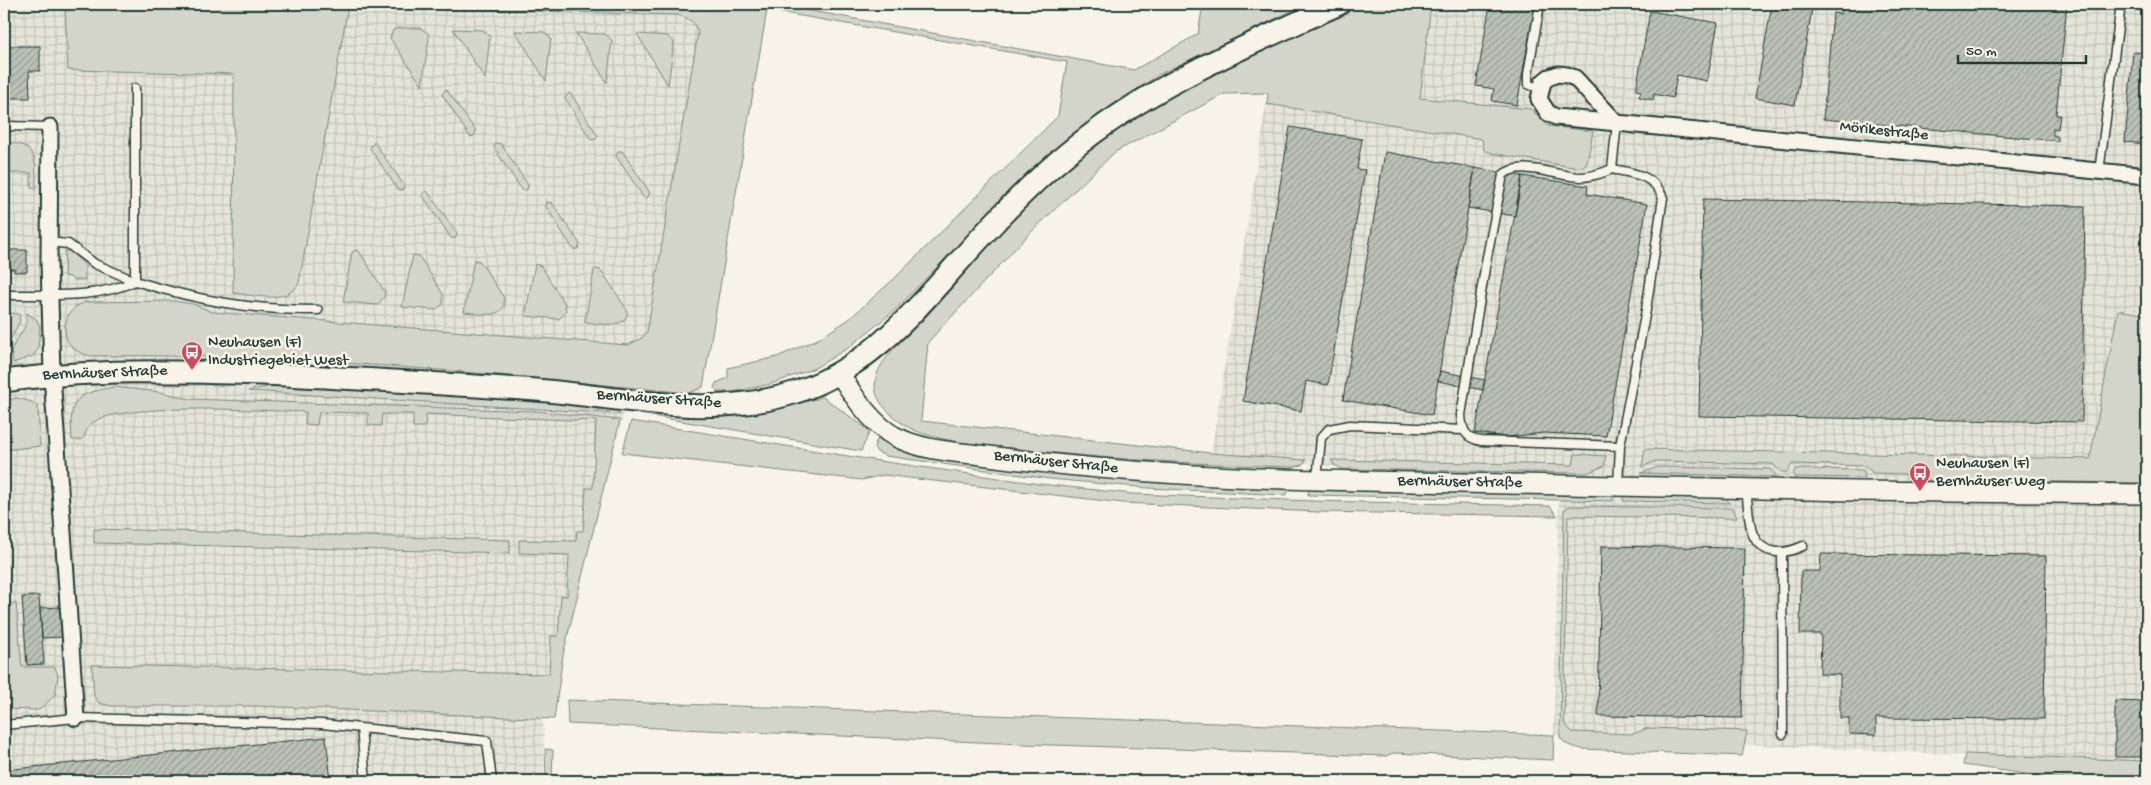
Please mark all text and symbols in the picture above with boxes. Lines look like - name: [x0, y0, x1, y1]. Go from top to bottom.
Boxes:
- scale bar: [1958, 32, 2086, 64]
- text: 50 m: [1966, 43, 1997, 61]
- street label: Mörikestraße: [1839, 118, 1930, 146]
- place label: Neuhausen (F) Industriegebiet West: [208, 334, 350, 371]
- bus stop icon: Neuhausen (F) Industriegebiet West: [180, 340, 204, 371]
- street label: Bernhäuser Straße: [41, 362, 168, 386]
- street label: Bernhäuser Straße: [595, 386, 723, 414]
- street label: Bernhäuser Straße: [992, 447, 1120, 479]
- place label: Neuhausen (F) Bernhäuser Weg: [1935, 455, 2045, 492]
- bus stop icon: Neuhausen (F) Bernhäuser Weg: [1908, 461, 1932, 492]
- street label: Bernhäuser Straße: [1396, 472, 1523, 494]

